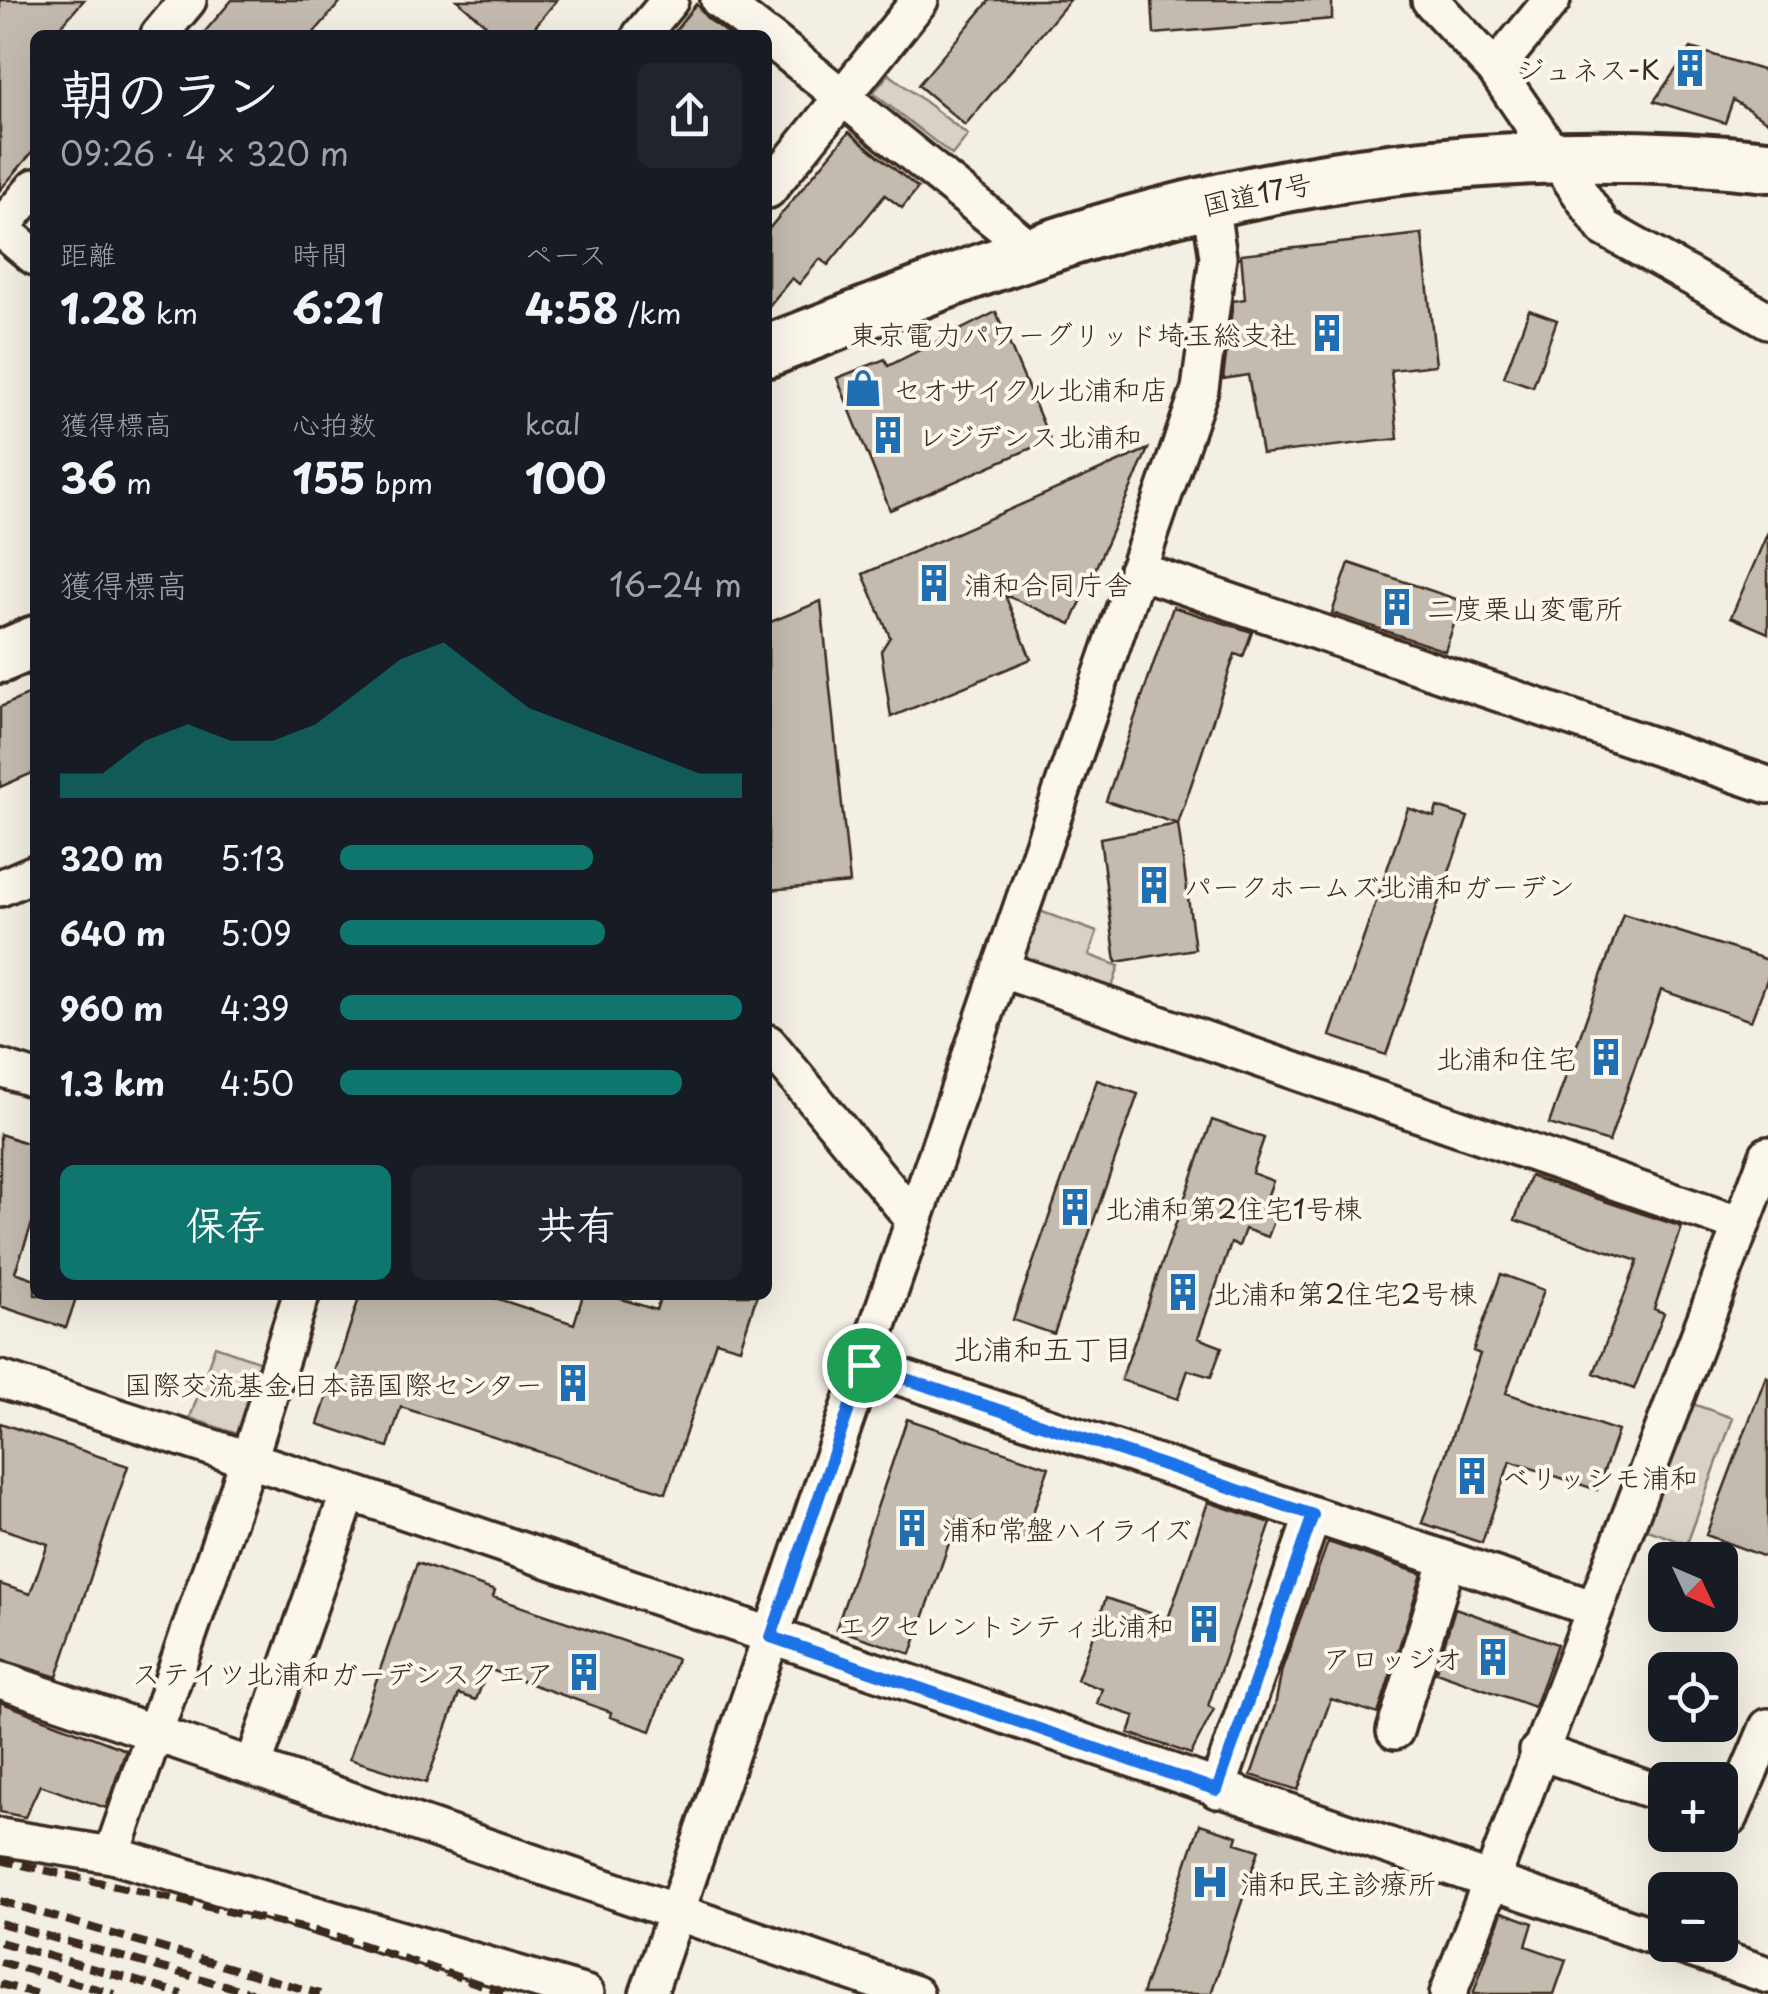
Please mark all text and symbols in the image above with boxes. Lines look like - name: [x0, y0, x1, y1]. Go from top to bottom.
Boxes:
- place label: ジュネス-K: [1516, 47, 1660, 90]
- building icon: ジュネス-K: [1669, 47, 1711, 89]
- text: 朝のラン: [60, 50, 280, 133]
- button: share: [637, 63, 742, 168]
- text: 09:26 · 4 × 320 m: [60, 129, 349, 177]
- street label: 国道17号: [1198, 160, 1316, 226]
- text: 距離: [60, 232, 116, 275]
- text: 時間: [292, 232, 348, 275]
- text: ペース: [525, 232, 607, 275]
- text: 1.28: [60, 275, 147, 338]
- text: 6:21: [292, 275, 384, 338]
- text: 4:58: [525, 275, 619, 338]
- text: km: [147, 291, 198, 334]
- text: /km: [619, 291, 681, 334]
- place label: 東京電力パワーグリッド埼玉総支社: [850, 312, 1297, 355]
- building icon: 東京電力パワーグリッド埼玉総支社: [1306, 312, 1348, 354]
- shop icon: セオサイクル北浦和店: [842, 367, 884, 409]
- place label: セオサイクル北浦和店: [893, 367, 1169, 410]
- text: 獲得標高: [60, 402, 172, 445]
- text: 心拍数: [292, 402, 376, 445]
- text: kcal: [525, 402, 581, 445]
- building icon: レジデンス北浦和: [867, 414, 909, 456]
- place label: レジデンス北浦和: [918, 414, 1142, 457]
- text: 36: [60, 445, 117, 508]
- text: 155: [292, 445, 366, 508]
- text: 100: [525, 445, 607, 508]
- text: m: [117, 461, 152, 504]
- text: bpm: [366, 461, 433, 504]
- text: 獲得標高: [60, 560, 188, 608]
- text: 16–24 m: [609, 560, 742, 608]
- building icon: 浦和合同庁舎: [913, 562, 955, 604]
- place label: 浦和合同庁舎: [964, 562, 1132, 605]
- building icon: 二度栗山変電所: [1376, 586, 1418, 628]
- place label: 二度栗山変電所: [1427, 586, 1623, 629]
- text: 320 m: [60, 834, 164, 882]
- text: 5:13: [220, 834, 285, 882]
- building icon: パークホームズ北浦和ガーデン: [1133, 864, 1175, 906]
- place label: パークホームズ北浦和ガーデン: [1184, 864, 1575, 907]
- text: 640 m: [60, 909, 166, 957]
- text: 5:09: [220, 909, 292, 957]
- text: 960 m: [60, 984, 164, 1032]
- text: 4:39: [220, 984, 289, 1032]
- place label: 北浦和住宅: [1436, 1036, 1576, 1079]
- building icon: 北浦和住宅: [1585, 1036, 1627, 1078]
- text: 1.3 km: [60, 1059, 165, 1107]
- text: 4:50: [220, 1059, 294, 1107]
- button: 保存: [60, 1165, 391, 1280]
- button: 共有: [411, 1165, 742, 1280]
- building icon: 北浦和第2住宅1号棟: [1054, 1186, 1096, 1228]
- place label: 北浦和第2住宅1号棟: [1105, 1186, 1361, 1229]
- building icon: 北浦和第2住宅2号棟: [1162, 1271, 1204, 1313]
- place label: 北浦和第2住宅2号棟: [1213, 1271, 1477, 1314]
- pin: [822, 1323, 907, 1408]
- district label: 北浦和五丁目: [953, 1325, 1133, 1370]
- icon: arrive: [837, 1338, 892, 1393]
- place label: 国際交流基金日本語国際センター: [124, 1362, 543, 1405]
- building icon: 国際交流基金日本語国際センター: [552, 1362, 594, 1404]
- building icon: ベリッシモ浦和: [1451, 1455, 1493, 1497]
- place label: ベリッシモ浦和: [1502, 1455, 1698, 1498]
- building icon: 浦和常盤ハイライズ: [891, 1507, 933, 1549]
- place label: 浦和常盤ハイライズ: [942, 1507, 1192, 1550]
- north arrow: [1648, 1542, 1738, 1632]
- map controls: [1648, 1542, 1738, 1962]
- place label: エクセレントシティ北浦和: [838, 1603, 1174, 1646]
- building icon: エクセレントシティ北浦和: [1183, 1603, 1225, 1645]
- place label: アロッジオ: [1323, 1636, 1463, 1679]
- building icon: アロッジオ: [1472, 1636, 1514, 1678]
- place label: ステイツ北浦和ガーデンスクエア: [132, 1651, 554, 1694]
- building icon: ステイツ北浦和ガーデンスクエア: [563, 1651, 605, 1693]
- button: locate: [1648, 1652, 1738, 1742]
- button: +: [1648, 1762, 1738, 1852]
- hospital icon: 浦和民主診療所: [1189, 1861, 1231, 1903]
- place label: 浦和民主診療所: [1240, 1861, 1436, 1904]
- button: −: [1648, 1872, 1738, 1962]

